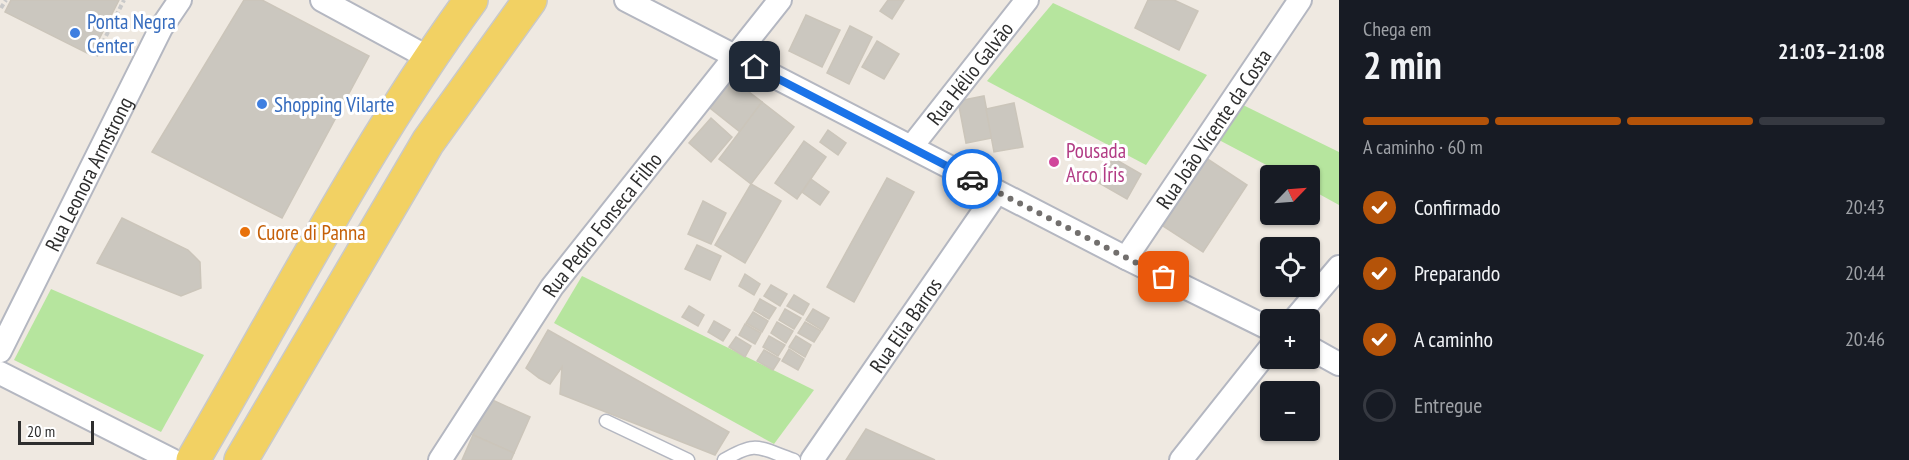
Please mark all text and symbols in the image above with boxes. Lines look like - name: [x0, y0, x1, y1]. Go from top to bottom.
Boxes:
- place label: Ponta Negra Center: [87, 8, 176, 59]
- street label: Rua Hélio Galvão: [920, 16, 1019, 130]
- text: Chega em: [1363, 16, 1431, 42]
- marker: Ponta Negra Center: [68, 26, 82, 40]
- text: 21:03–21:08: [1778, 37, 1885, 65]
- text: 2 min: [1363, 39, 1442, 90]
- pin: [729, 41, 780, 92]
- street label: Rua João Vicente da Costa: [1150, 44, 1277, 214]
- icon: home: [738, 50, 771, 83]
- place label: Shopping Vilarte: [274, 91, 394, 118]
- street label: Rua Leonora Armstrong: [38, 92, 138, 256]
- marker: Shopping Vilarte: [255, 97, 269, 111]
- text: A caminho · 60 m: [1363, 134, 1483, 160]
- place label: Pousada Arco Íris: [1066, 137, 1126, 188]
- street label: Rua Pedro Fonseca Filho: [536, 147, 667, 302]
- courier: [942, 149, 1002, 209]
- marker: Pousada Arco Íris: [1047, 155, 1061, 169]
- icon: car: [956, 163, 989, 196]
- north arrow: [1260, 165, 1320, 225]
- map controls: [1260, 165, 1320, 441]
- icon: check: [1363, 191, 1396, 224]
- text: Confirmado: [1414, 193, 1500, 221]
- text: 20:43: [1845, 194, 1885, 220]
- place label: Cuore di Panna: [257, 219, 366, 246]
- marker: Cuore di Panna: [238, 225, 252, 239]
- button: locate: [1260, 237, 1320, 297]
- pin: [1138, 251, 1189, 302]
- icon: check: [1363, 257, 1396, 290]
- text: Preparando: [1414, 259, 1500, 287]
- icon: bag: [1147, 260, 1180, 293]
- text: 20:44: [1845, 260, 1885, 286]
- street label: Rua Elia Barros: [863, 272, 947, 378]
- button: +: [1260, 309, 1320, 369]
- icon: check: [1363, 323, 1396, 356]
- text: A caminho: [1414, 325, 1493, 353]
- text: 20:46: [1845, 326, 1885, 352]
- button: −: [1260, 381, 1320, 441]
- text: Entregue: [1414, 391, 1482, 419]
- scale bar: [18, 418, 94, 446]
- text: 20 m: [27, 421, 55, 441]

